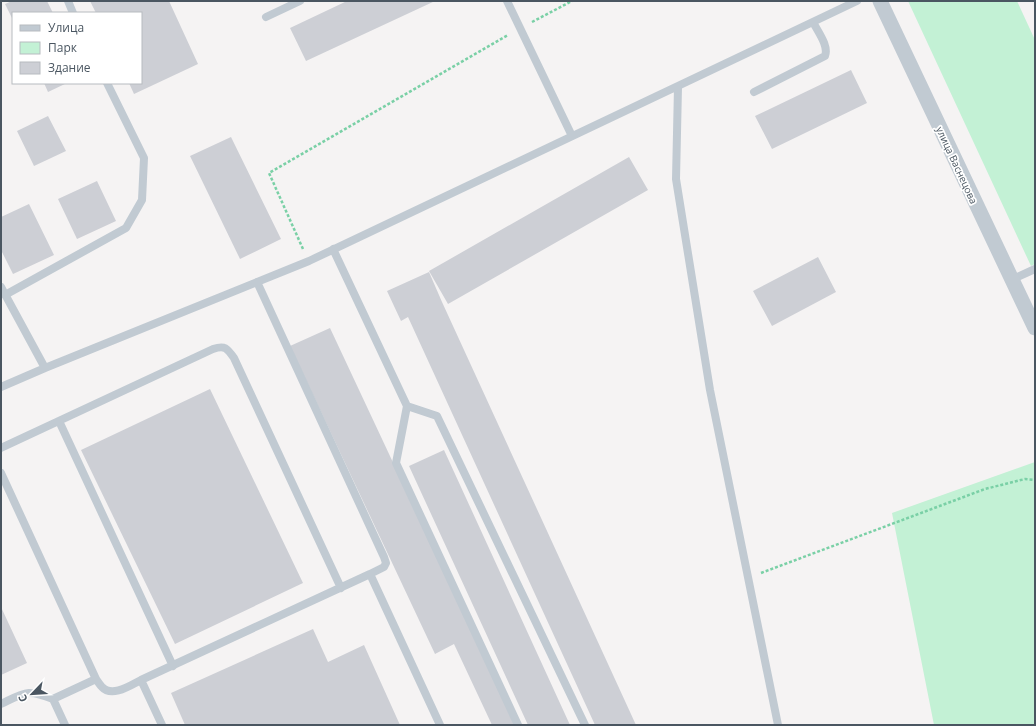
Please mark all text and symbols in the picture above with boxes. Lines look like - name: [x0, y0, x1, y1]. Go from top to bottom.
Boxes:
- legend: [12, 12, 142, 84]
- text: Улица: [48, 19, 84, 36]
- text: Парк: [48, 39, 78, 56]
- text: Здание: [48, 59, 91, 76]
- street label: улица Васнецова: [933, 124, 981, 206]
- north arrow: [12, 674, 52, 714]
- text: С: [14, 692, 31, 705]

